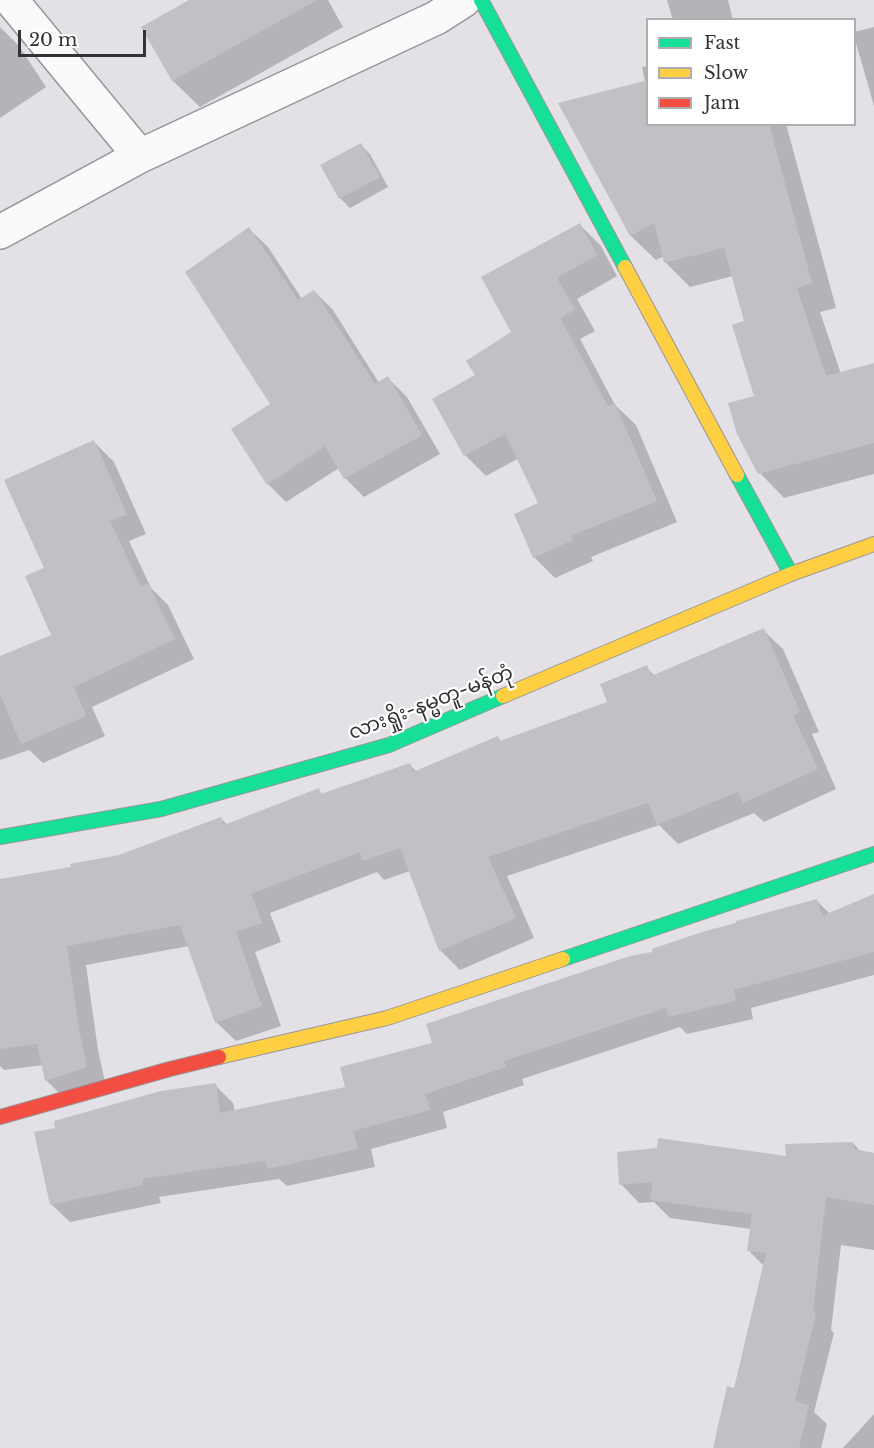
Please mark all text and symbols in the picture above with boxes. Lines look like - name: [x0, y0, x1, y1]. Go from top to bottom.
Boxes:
- scale bar: [21, 18, 148, 56]
- legend: [646, 18, 856, 126]
- text: 20 m: [29, 29, 77, 51]
- text: Fast: [704, 32, 740, 54]
- text: Slow: [704, 62, 748, 84]
- text: Jam: [704, 92, 740, 114]
- street label: လားရှိုး-နမ္မတူ-မန်တုံ: [346, 661, 516, 745]

